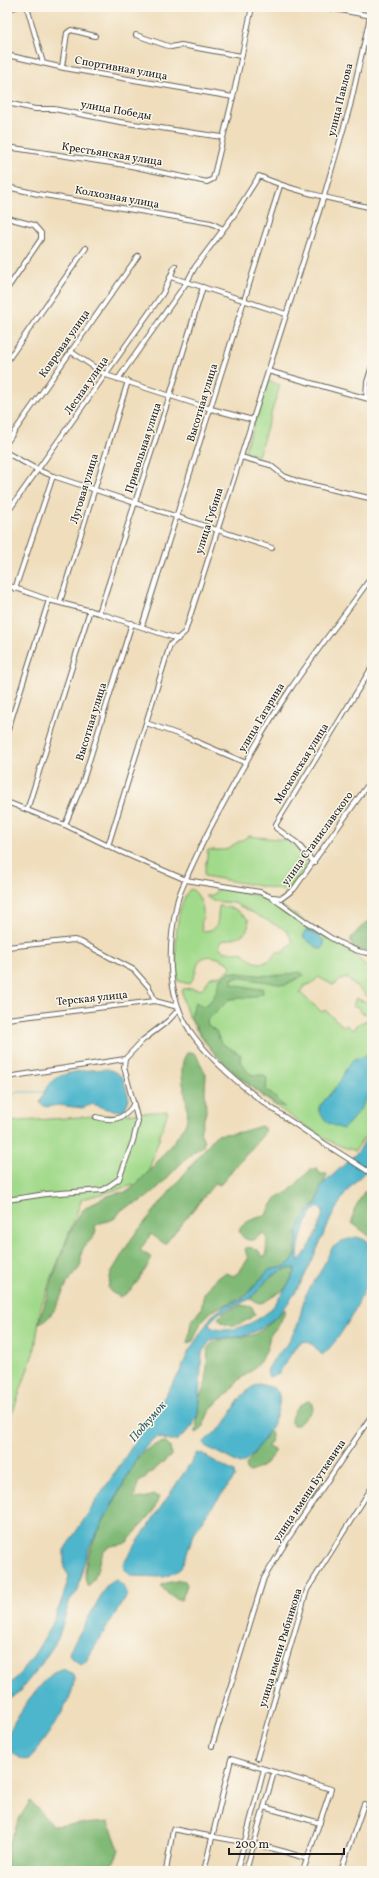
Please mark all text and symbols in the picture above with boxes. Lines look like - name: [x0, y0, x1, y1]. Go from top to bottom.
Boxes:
- street label: Спортивная улица: [73, 53, 169, 85]
- street label: улица Павлова: [325, 61, 357, 138]
- street label: улица Победы: [79, 97, 153, 125]
- street label: Крестьянская улица: [60, 140, 164, 170]
- street label: Колхозная улица: [74, 183, 161, 213]
- street label: Ковровая улица: [36, 307, 94, 381]
- street label: Лесная улица: [61, 353, 113, 418]
- street label: Высотная улица: [184, 361, 222, 444]
- street label: Привольная улица: [122, 400, 166, 495]
- street label: Луговая улица: [67, 451, 103, 526]
- street label: улица Губина: [192, 485, 228, 556]
- street label: Высотная улица: [73, 680, 111, 763]
- street label: улица Гагарина: [235, 680, 289, 756]
- street label: Московская улица: [271, 720, 333, 807]
- street label: улица Станиславского: [279, 789, 357, 889]
- street label: Терская улица: [56, 988, 129, 1010]
- water label: Подкумок: [126, 1398, 170, 1446]
- street label: улица имени Буткевича: [270, 1436, 350, 1545]
- street label: улица имени Рыбникова: [256, 1586, 306, 1709]
- scale bar: [229, 1830, 344, 1856]
- text: 200 m: [235, 1837, 269, 1853]

